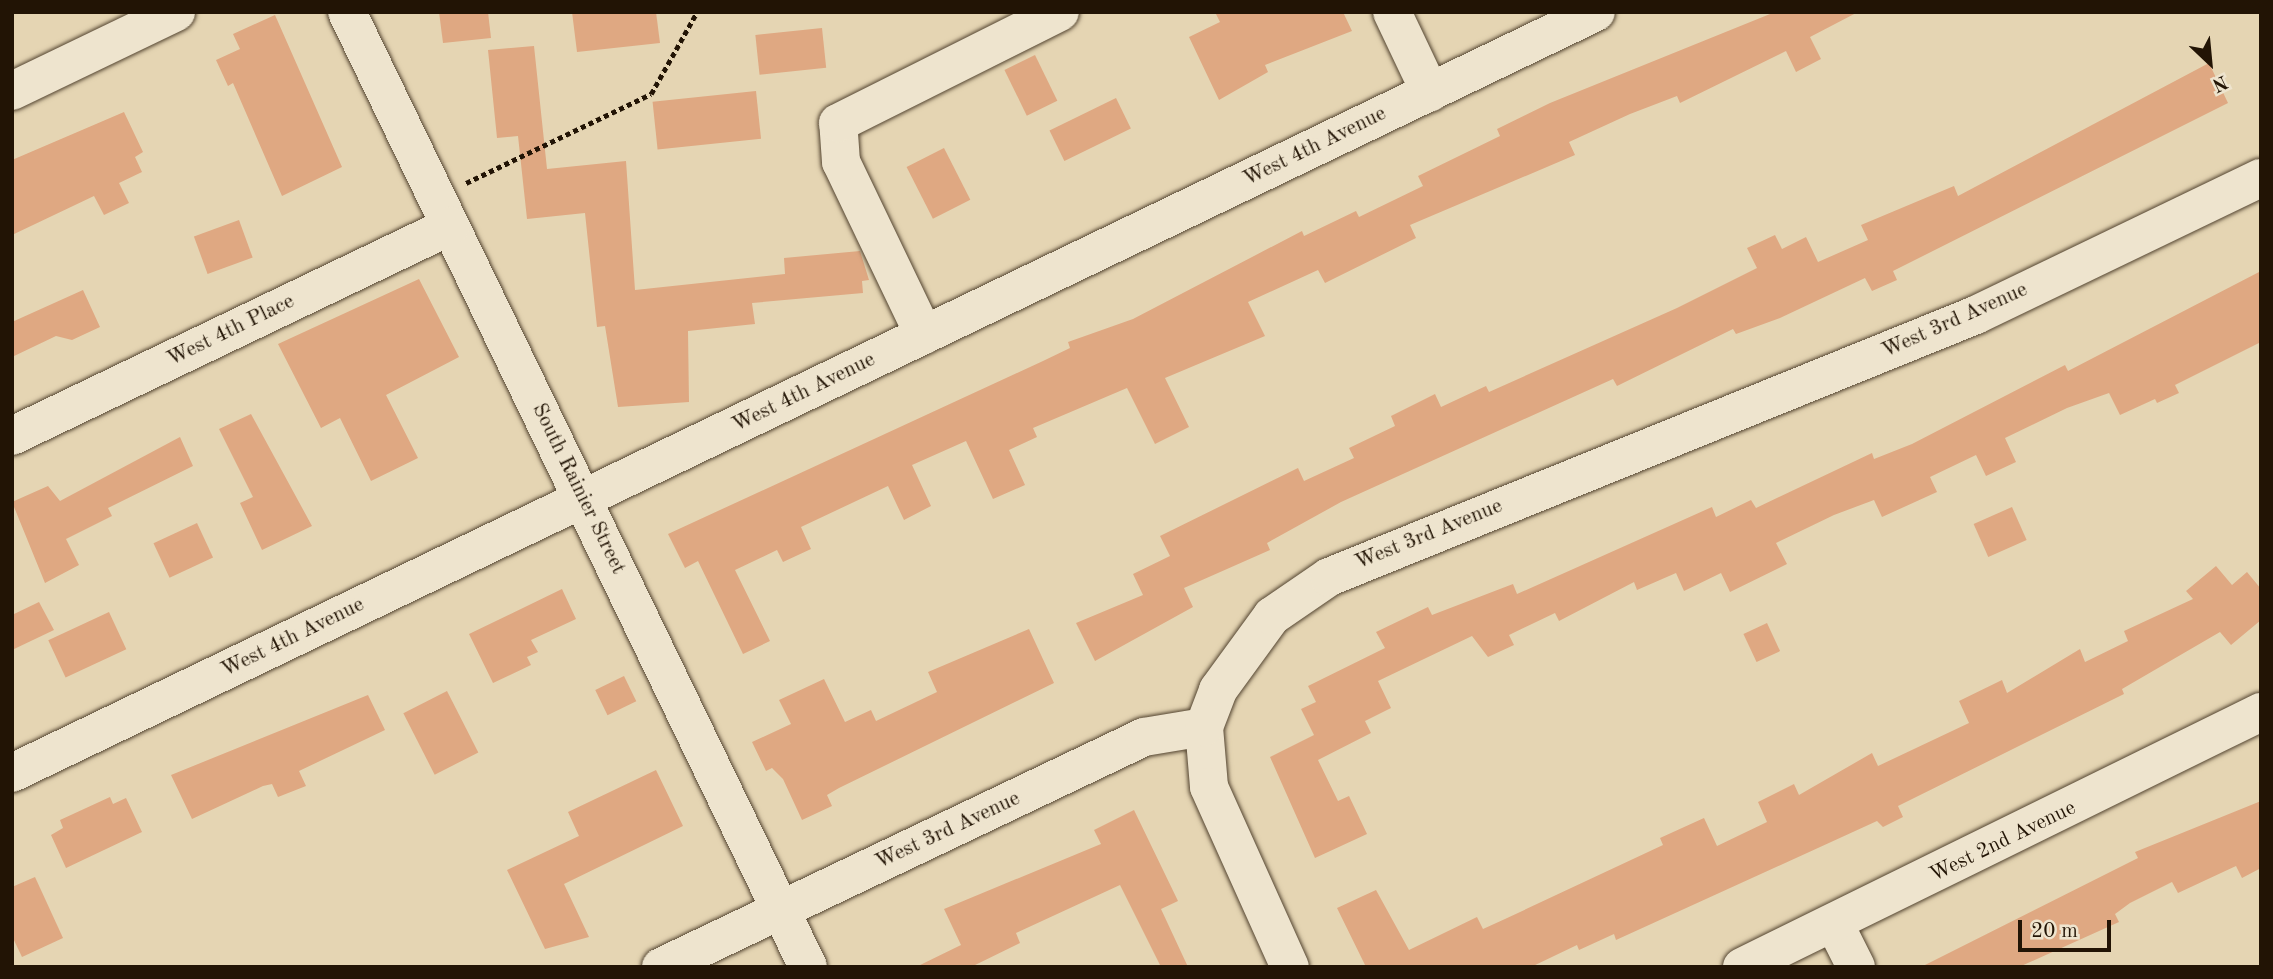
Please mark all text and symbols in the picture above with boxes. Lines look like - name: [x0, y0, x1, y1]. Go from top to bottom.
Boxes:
- north arrow: [2175, 28, 2245, 98]
- text: N: [2209, 71, 2230, 94]
- street label: West 4th Avenue: [1239, 101, 1391, 193]
- street label: West 3rd Avenue: [1878, 278, 2032, 364]
- street label: West 4th Place: [163, 289, 299, 373]
- street label: West 4th Avenue: [728, 347, 880, 439]
- street label: South Rainier Street: [526, 399, 630, 579]
- street label: West 3rd Avenue: [1352, 494, 1506, 576]
- street label: West 4th Avenue: [217, 592, 369, 684]
- street label: West 3rd Avenue: [872, 786, 1024, 876]
- street label: West 2nd Avenue: [1926, 796, 2080, 888]
- scale bar: [2021, 906, 2114, 950]
- text: 20 m: [2031, 921, 2078, 942]

